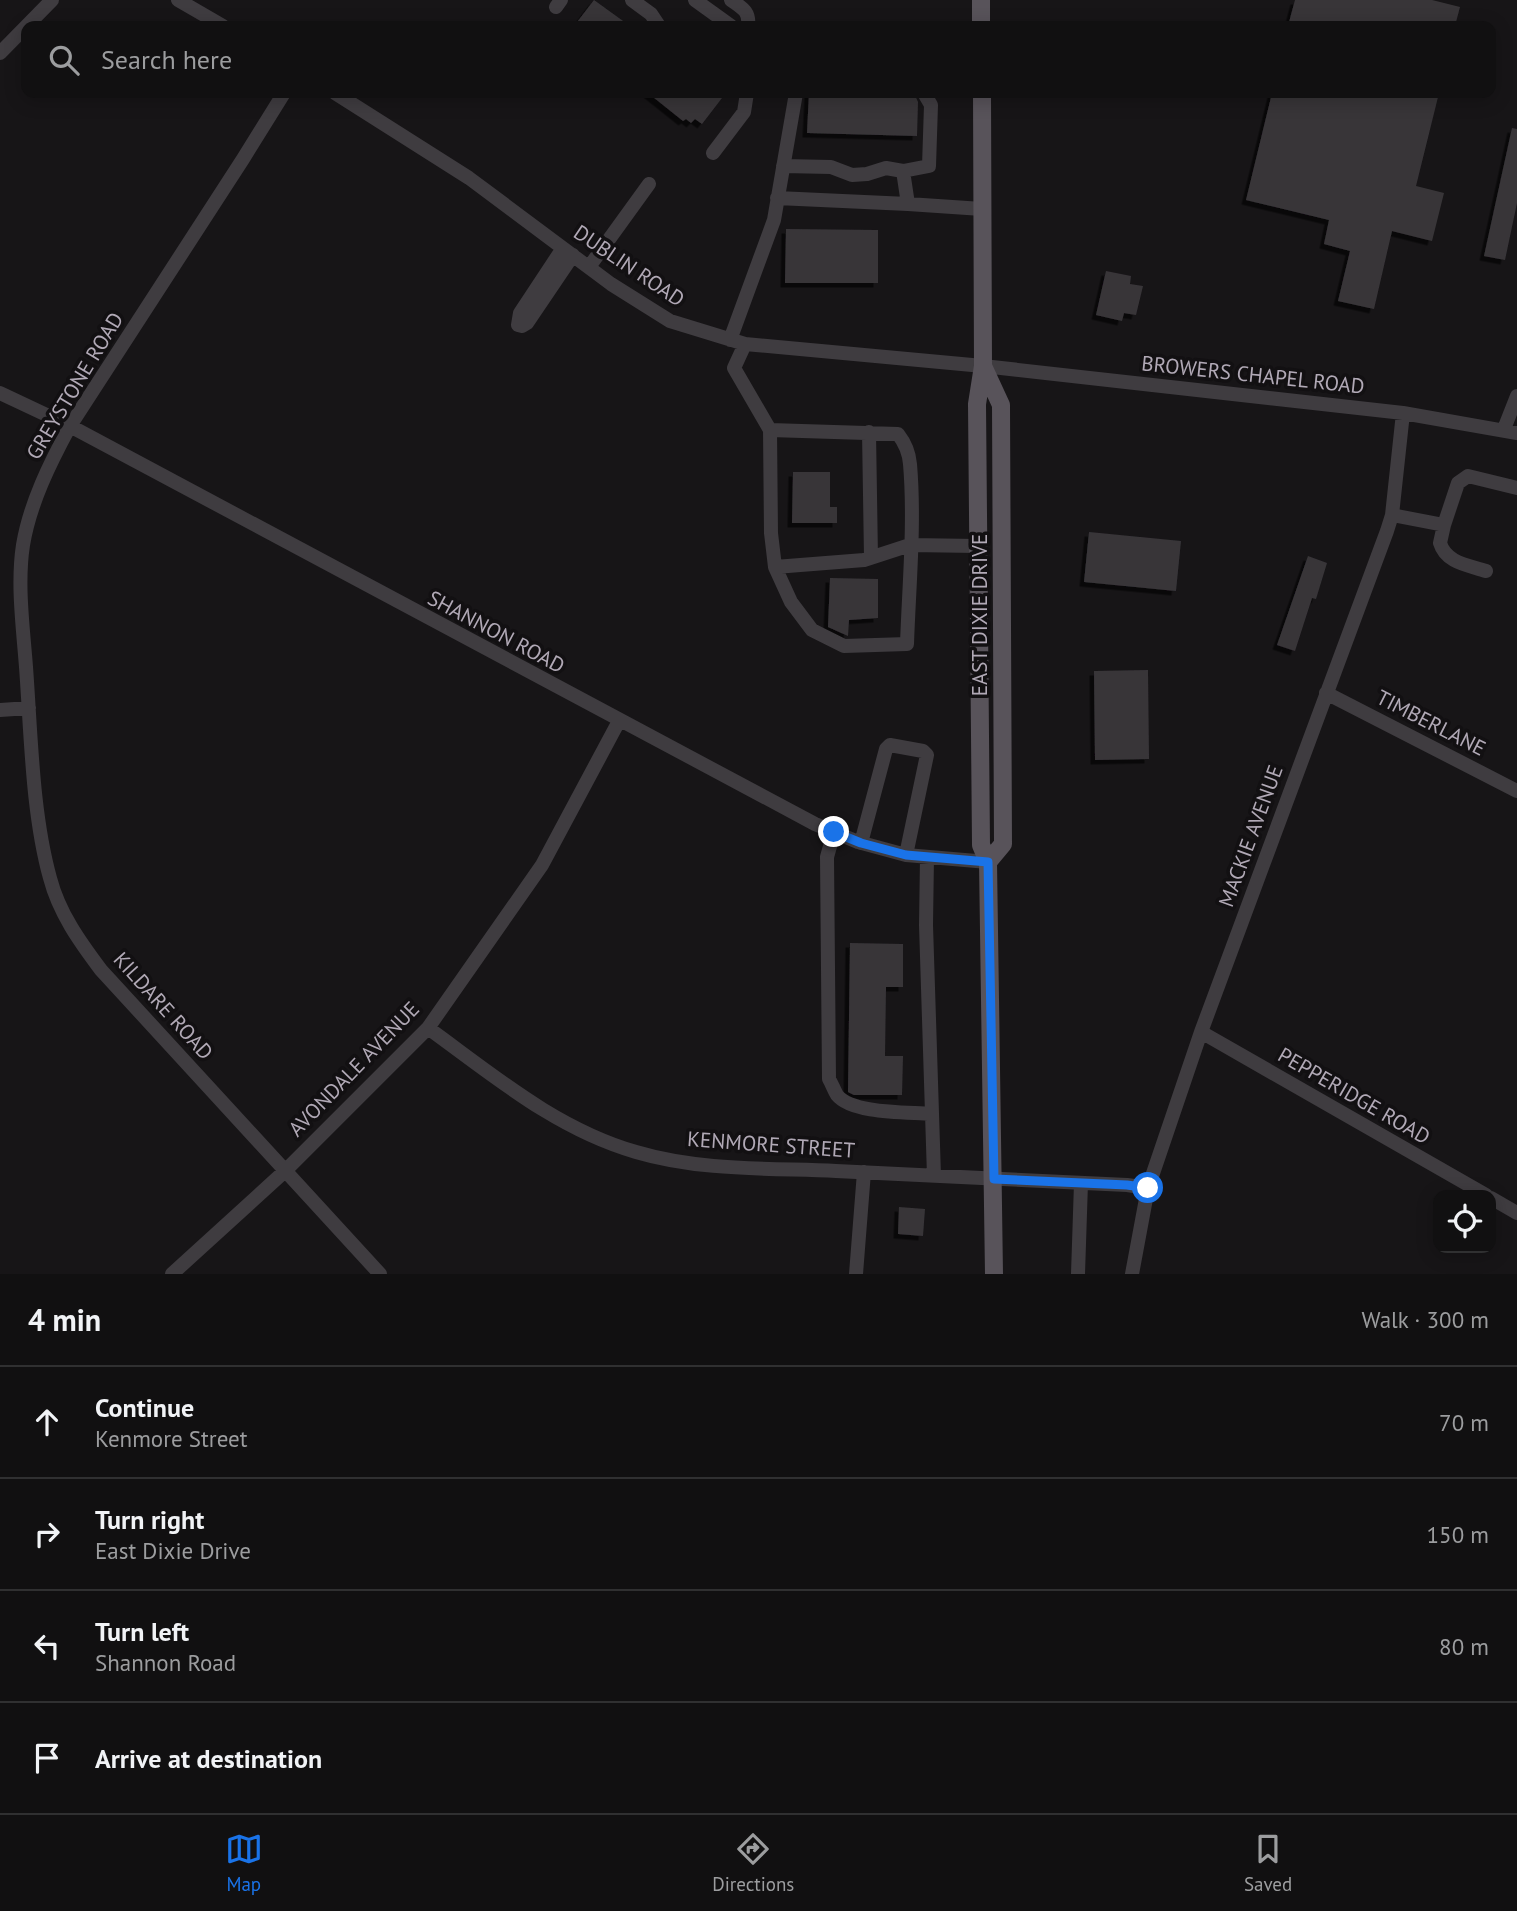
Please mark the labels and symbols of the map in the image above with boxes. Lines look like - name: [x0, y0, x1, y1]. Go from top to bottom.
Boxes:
- street label: DUBLIN ROAD: [569, 219, 690, 313]
- street label: GREYSTONE ROAD: [20, 307, 129, 464]
- street label: BROWERS CHAPEL ROAD: [1140, 349, 1366, 400]
- street label: EAST DIXIE DRIVE: [966, 534, 993, 696]
- street label: SHANNON ROAD: [423, 584, 569, 679]
- street label: TIMBERLANE: [1372, 683, 1490, 762]
- street label: MACKIE AVENUE: [1212, 761, 1289, 910]
- route end: [818, 816, 849, 847]
- street label: KILDARE ROAD: [108, 946, 219, 1065]
- street label: AVONDALE AVENUE: [282, 995, 425, 1142]
- street label: PEPPERIDGE ROAD: [1273, 1041, 1435, 1150]
- street label: KENMORE STREET: [686, 1125, 856, 1164]
- route start: [1132, 1172, 1163, 1203]

